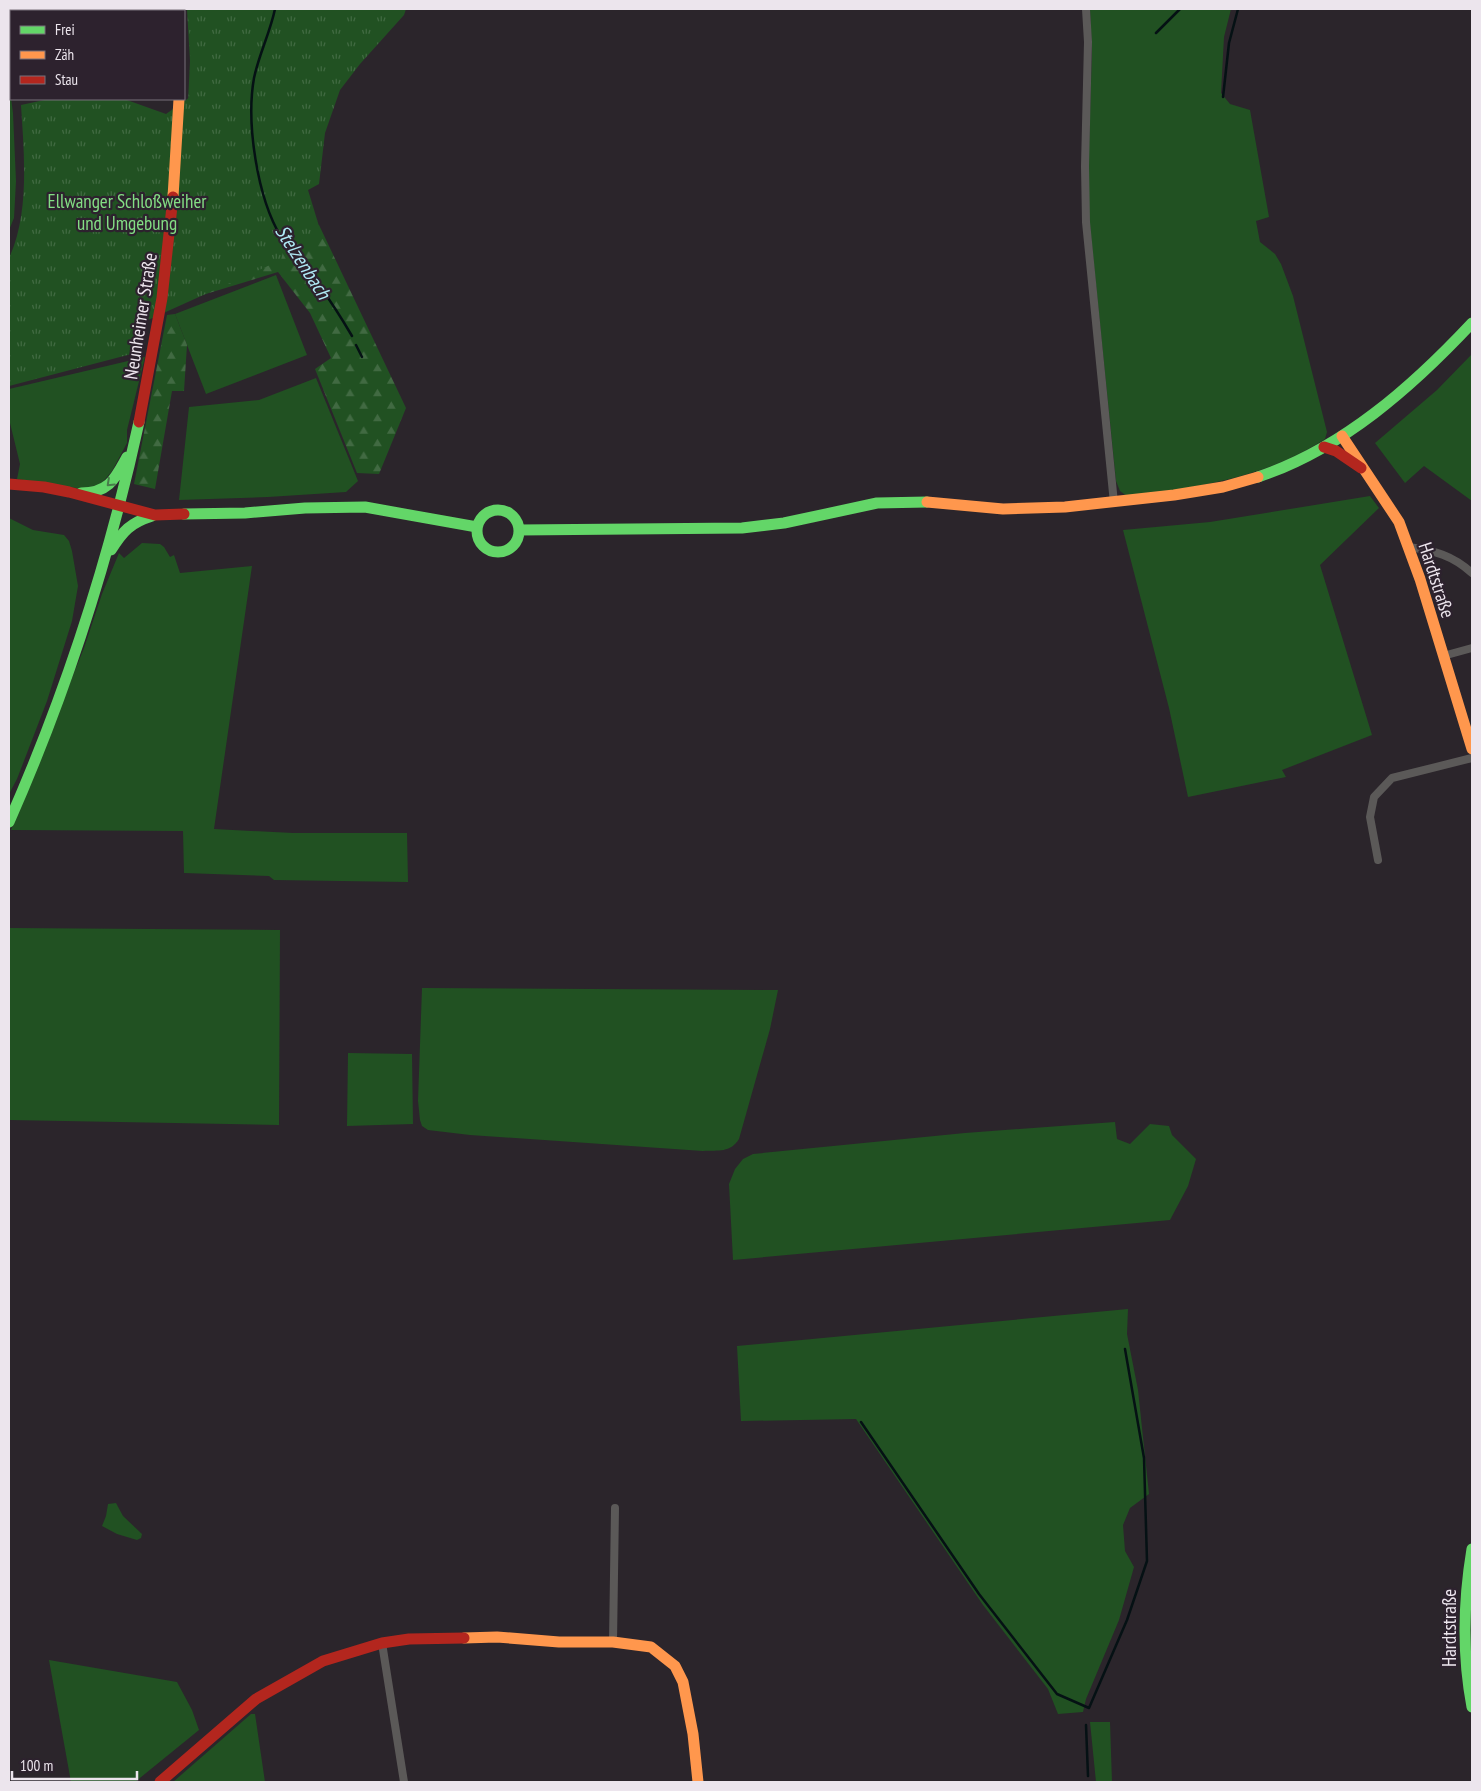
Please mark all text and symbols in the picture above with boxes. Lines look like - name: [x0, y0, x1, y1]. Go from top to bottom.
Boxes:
- legend: [10, 10, 185, 100]
- text: Frei: [55, 20, 75, 39]
- text: Zäh: [55, 45, 74, 64]
- text: Stau: [55, 70, 78, 89]
- park label: Ellwanger Schloßweiher und Umgebung: [47, 189, 207, 235]
- water label: Stelzenbach: [269, 220, 337, 305]
- street label: Neunheimer Straße: [118, 251, 162, 381]
- one-way arrow: [107, 477, 116, 486]
- street label: Hardtstraße: [1414, 539, 1461, 621]
- street label: Hardtstraße: [1437, 1589, 1461, 1667]
- scale bar: [12, 1748, 138, 1780]
- text: 100 m: [20, 1756, 53, 1775]

